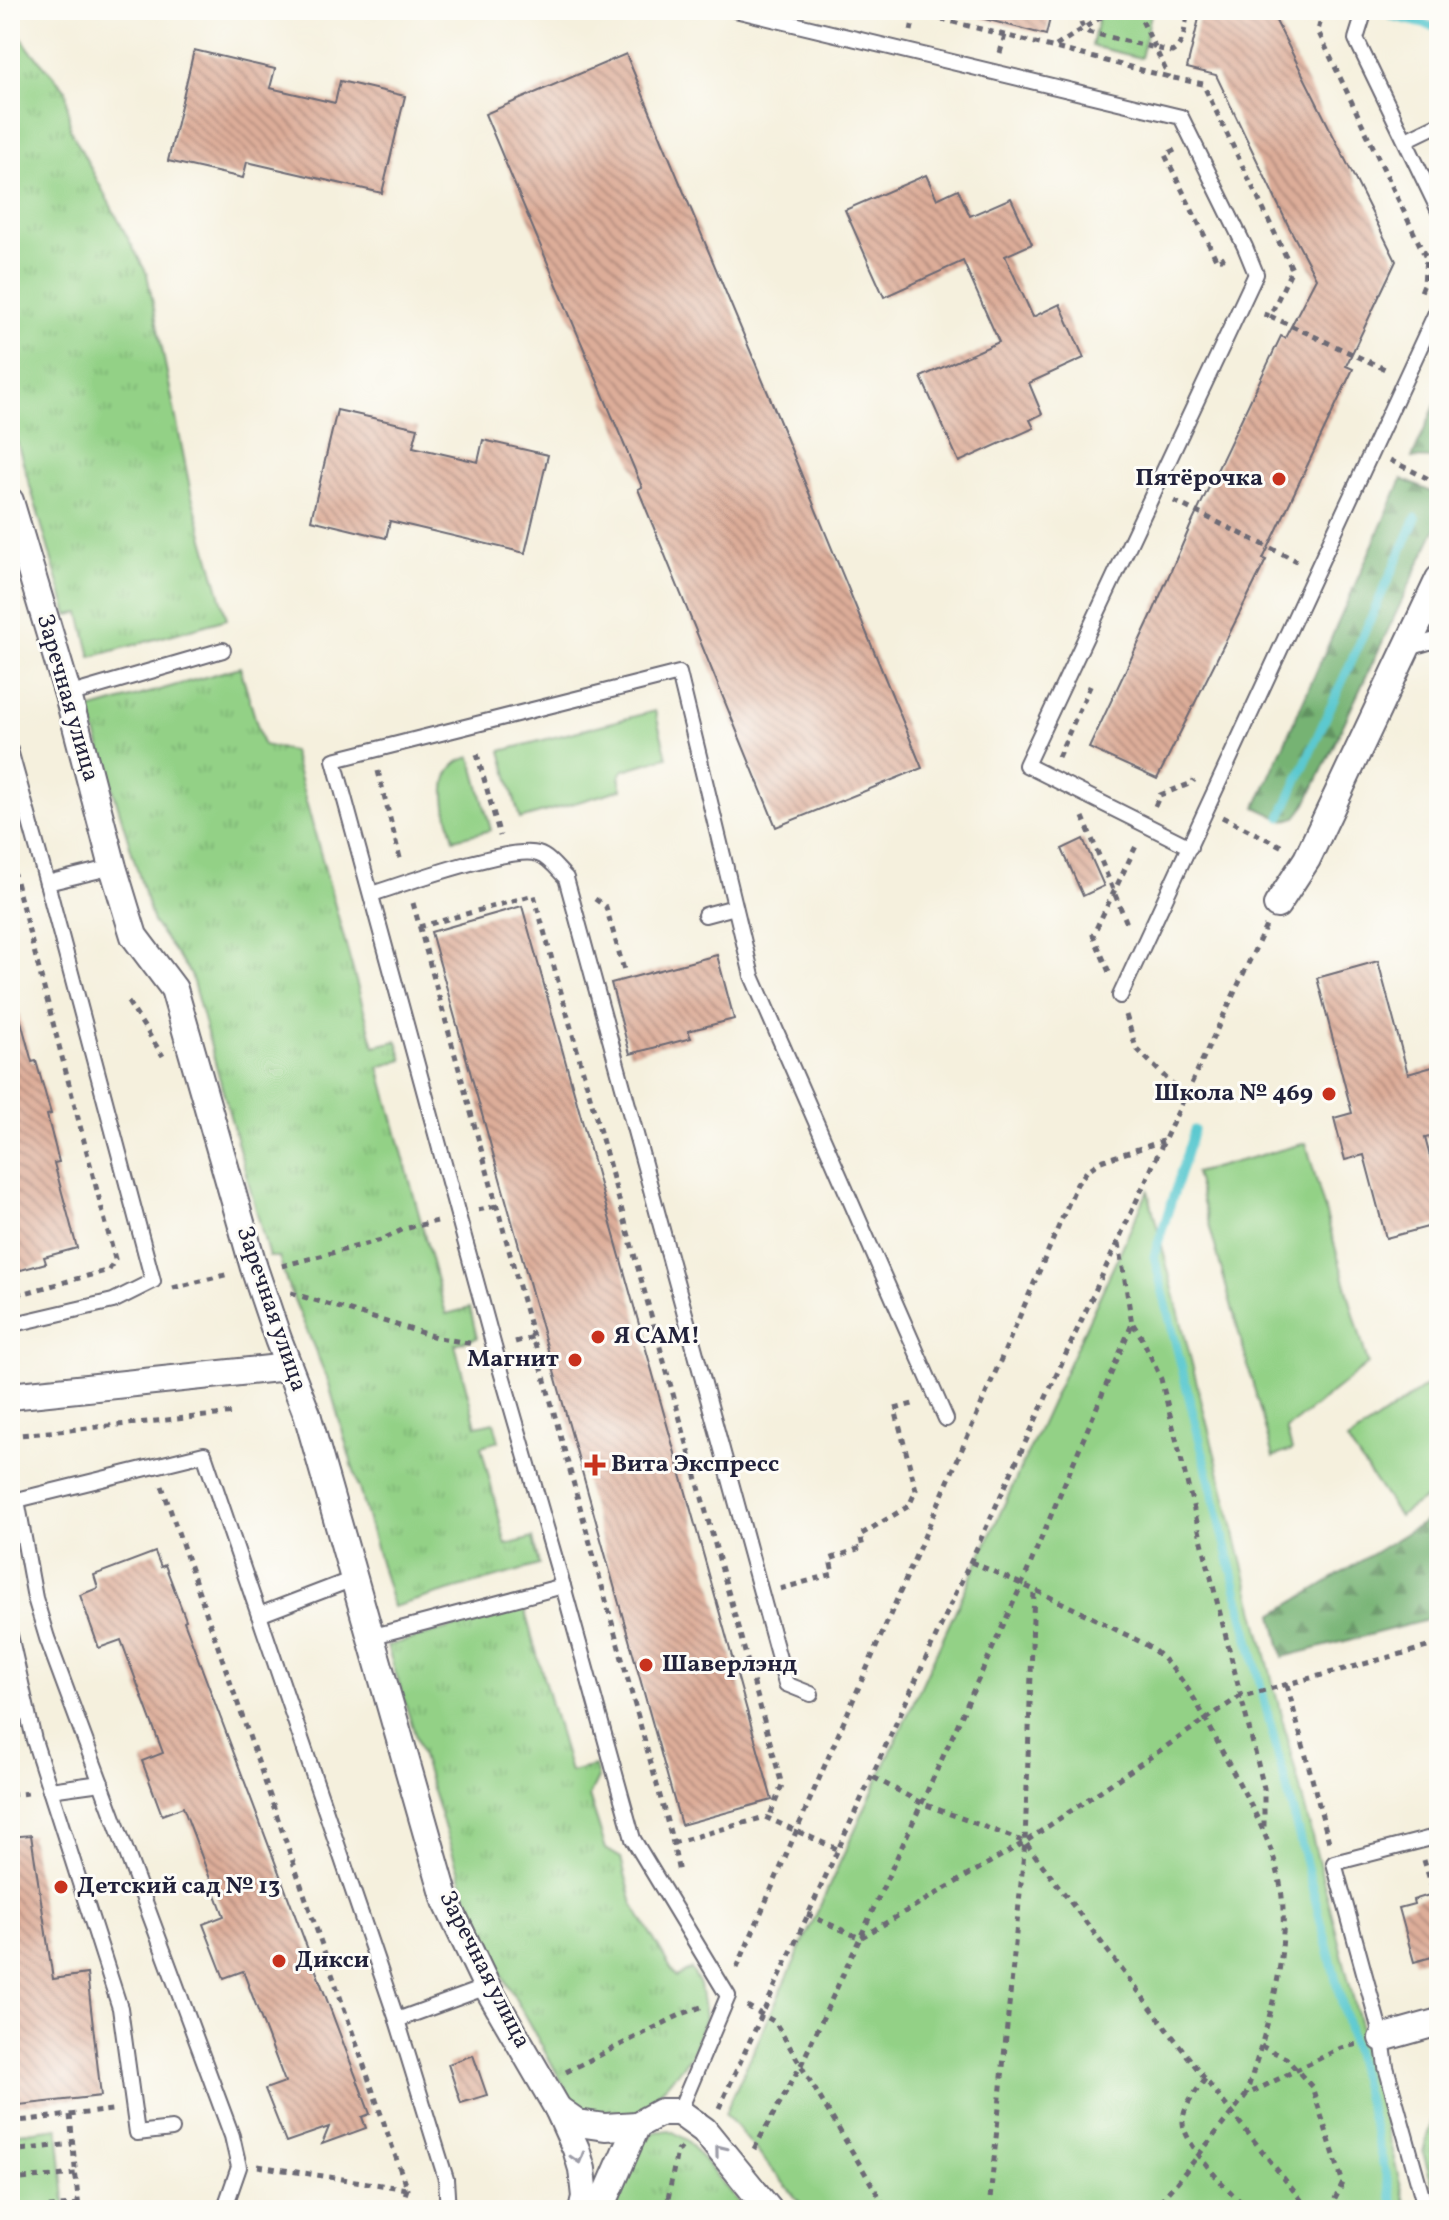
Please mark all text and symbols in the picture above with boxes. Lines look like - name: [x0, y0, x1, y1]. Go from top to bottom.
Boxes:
- place label: Пятёрочка: [1135, 462, 1263, 496]
- marker: Пятёрочка: [1270, 470, 1288, 488]
- street label: Заречная улица: [27, 610, 107, 786]
- place label: Школа № 469: [1154, 1077, 1313, 1111]
- marker: Школа № 469: [1320, 1085, 1338, 1103]
- street label: Заречная улица: [227, 1222, 315, 1396]
- place label: Я САМ!: [614, 1320, 700, 1354]
- marker: Я САМ!: [589, 1328, 607, 1346]
- place label: Магнит: [467, 1343, 559, 1377]
- marker: Магнит: [566, 1351, 584, 1369]
- place label: Вита Экспресс: [611, 1448, 779, 1482]
- marker: Вита Экспресс: [586, 1456, 604, 1474]
- place label: Шаверлэнд: [662, 1648, 798, 1682]
- marker: Шаверлэнд: [637, 1656, 655, 1674]
- place label: Детский сад № 13: [77, 1870, 280, 1904]
- marker: Детский сад № 13: [52, 1878, 70, 1896]
- street label: Заречная улица: [430, 1885, 538, 2055]
- place label: Дикси: [295, 1944, 369, 1978]
- marker: Дикси: [270, 1952, 288, 1970]
- one-way arrow: [715, 2144, 730, 2159]
- one-way arrow: [569, 2151, 585, 2164]

